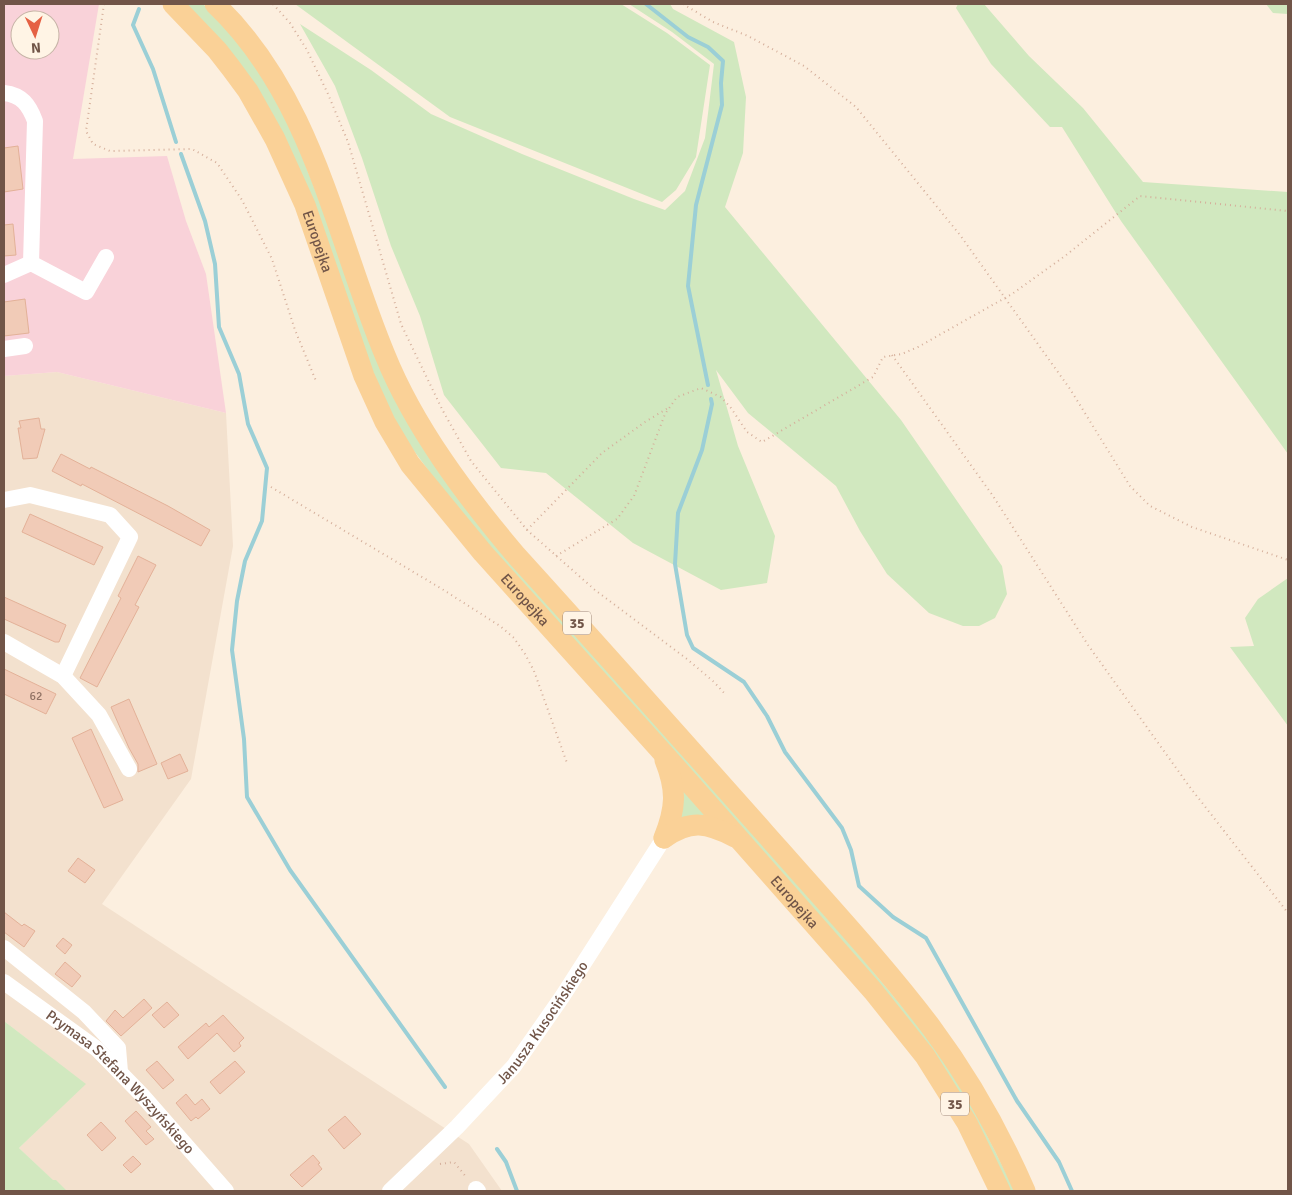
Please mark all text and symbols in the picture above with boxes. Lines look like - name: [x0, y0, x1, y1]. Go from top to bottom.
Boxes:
- north arrow: [10, 10, 60, 60]
- text: N: [30, 39, 41, 56]
- street label: Europejka: [299, 208, 337, 275]
- street label: Europejka: [497, 570, 553, 630]
- road number: 35: [563, 612, 591, 634]
- house number: 62: [30, 689, 42, 704]
- street label: Europejka: [767, 872, 823, 932]
- street label: Janusza Kusocińskiego: [493, 957, 592, 1088]
- street label: Prymasa Stefana Wyszyńskiego: [42, 1006, 198, 1158]
- road number: 35: [941, 1092, 969, 1116]

